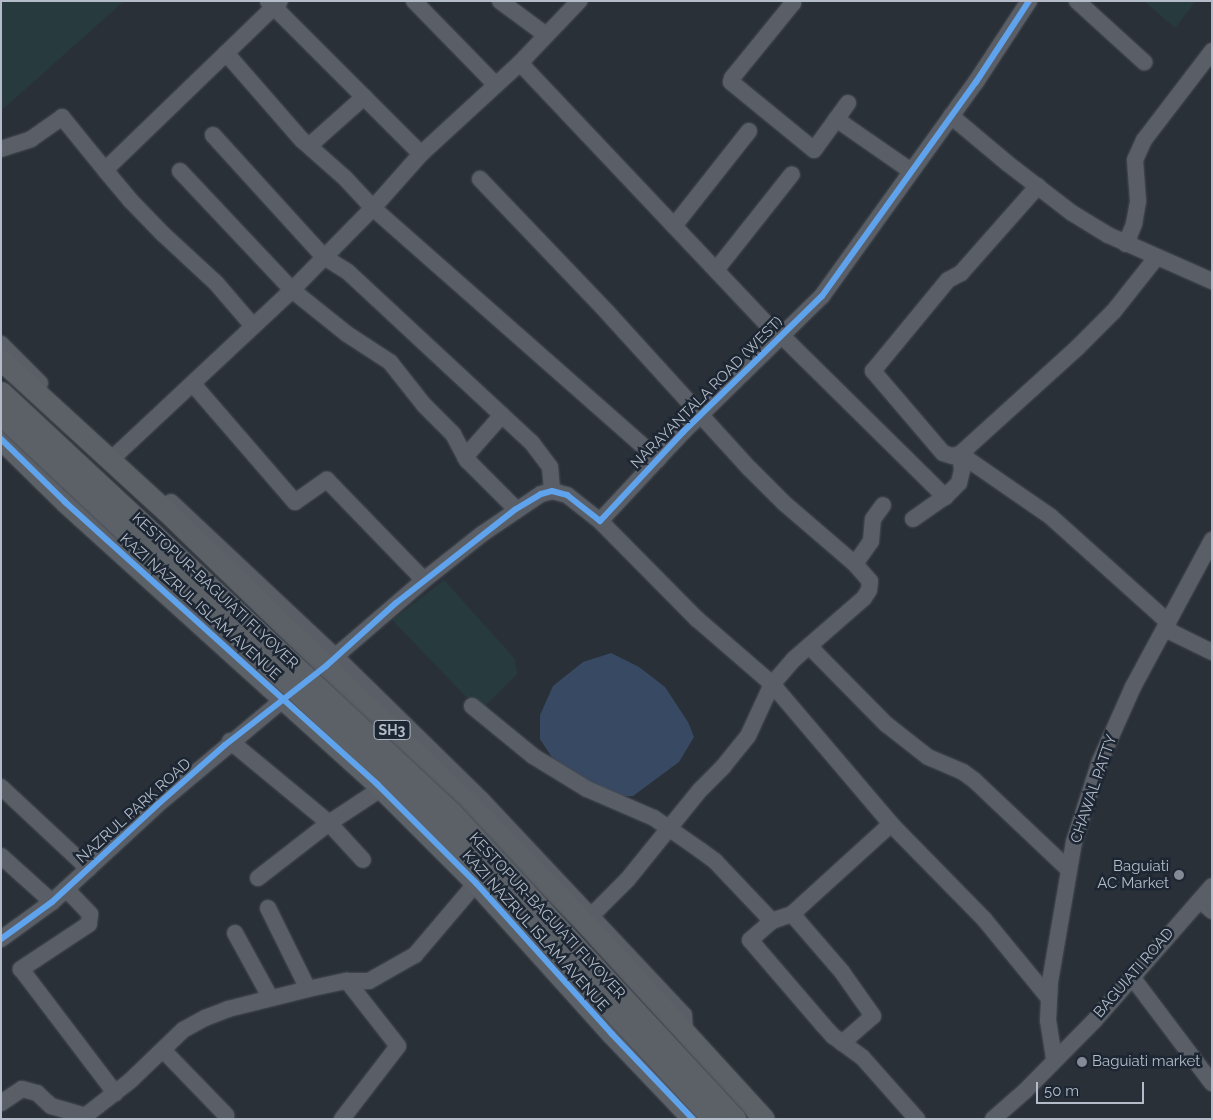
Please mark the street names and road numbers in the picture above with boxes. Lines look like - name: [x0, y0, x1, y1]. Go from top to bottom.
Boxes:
- street label: NARAYANTALA ROAD (WEST): [627, 313, 787, 473]
- street label: KESTOPUR-BAGUIATI FLYOVER: [128, 509, 302, 673]
- street label: KAZI NAZRUL ISLAM AVENUE: [116, 530, 284, 684]
- road number: SH3: [373, 718, 411, 742]
- street label: CHAWAL PATTY: [1067, 732, 1121, 846]
- street label: NAZRUL PARK ROAD: [73, 755, 195, 867]
- street label: KESTOPUR-BAGUIATI FLYOVER: [465, 829, 629, 1003]
- street label: KAZI NAZRUL ISLAM AVENUE: [458, 847, 612, 1015]
- street label: BAGUIATI ROAD: [1090, 925, 1178, 1021]

